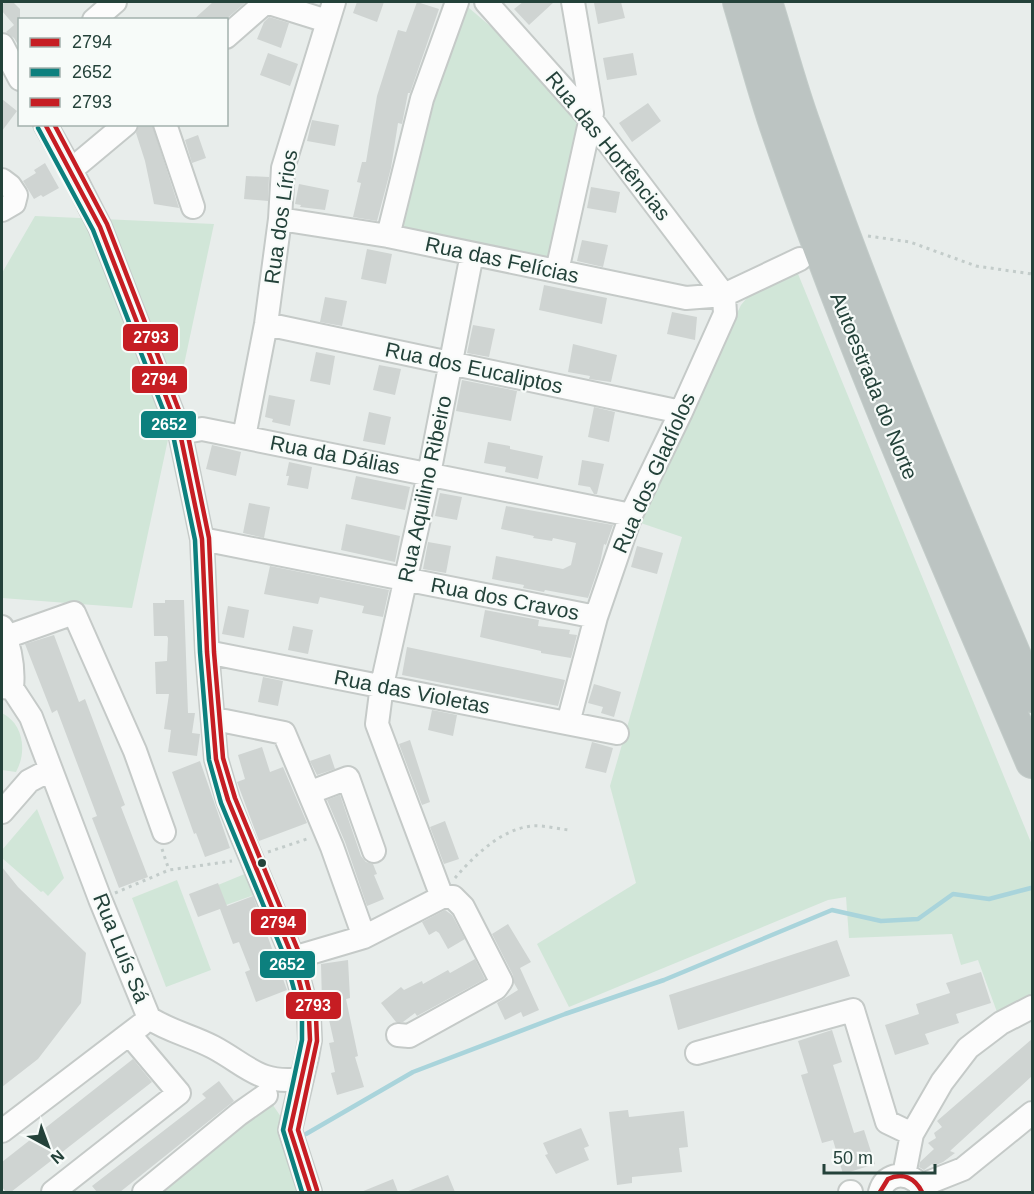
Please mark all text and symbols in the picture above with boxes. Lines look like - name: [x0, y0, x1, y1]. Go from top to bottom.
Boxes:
- legend: [18, 18, 228, 126]
- text: 2794: [72, 32, 112, 52]
- text: 2652: [72, 62, 112, 82]
- street label: Rua das Hortências: [541, 67, 675, 225]
- text: 2793: [72, 92, 112, 112]
- street label: Rua dos Lírios: [260, 148, 301, 286]
- street label: Rua das Felícias: [423, 232, 581, 287]
- street label: Autoestrada do Norte: [826, 289, 923, 483]
- line badge: 2793: [122, 323, 179, 352]
- text: 2793: [133, 329, 169, 346]
- street label: Rua dos Eucaliptos: [383, 337, 565, 398]
- line badge: 2794: [131, 365, 188, 394]
- text: 2794: [141, 371, 177, 388]
- street label: Rua dos Gladíolos: [608, 389, 699, 556]
- street label: Rua Aquilino Ribeiro: [393, 393, 456, 584]
- line badge: 2652: [140, 410, 197, 439]
- text: 2652: [151, 416, 187, 433]
- street label: Rua da Dálias: [268, 431, 402, 478]
- street label: Rua dos Cravos: [429, 573, 581, 624]
- street label: Rua das Violetas: [332, 665, 492, 718]
- unlabelled marker: [256, 857, 268, 869]
- street label: Rua Luís Sá: [89, 890, 154, 1006]
- line badge: 2794: [250, 908, 307, 936]
- text: 2794: [260, 914, 296, 931]
- line badge: 2652: [259, 950, 316, 979]
- text: 2652: [269, 956, 305, 973]
- line badge: 2793: [285, 991, 342, 1020]
- text: 2793: [295, 997, 331, 1014]
- north arrow: [18, 1116, 78, 1176]
- scale bar: [824, 1137, 935, 1175]
- text: N: [48, 1147, 67, 1167]
- text: 50 m: [833, 1148, 873, 1168]

